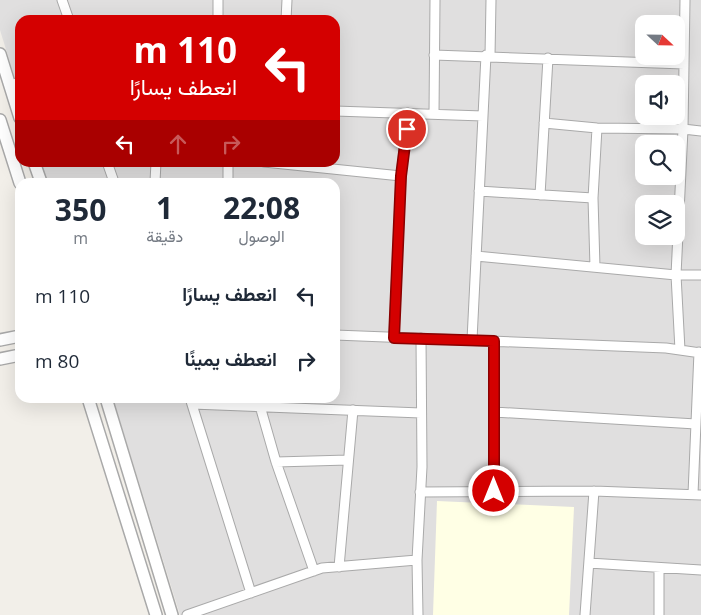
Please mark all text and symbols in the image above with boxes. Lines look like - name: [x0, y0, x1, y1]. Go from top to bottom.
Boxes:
- north arrow: [635, 15, 685, 65]
- map controls: [635, 15, 685, 245]
- text: 110 m: [133, 26, 237, 73]
- icon: left: [255, 35, 320, 100]
- text: انعطف يسارًا: [130, 71, 237, 101]
- button: sound: [635, 75, 685, 125]
- pin: [386, 108, 428, 150]
- icon: arrive: [393, 115, 421, 143]
- icon: left: [111, 130, 139, 158]
- icon: ahead: [164, 130, 192, 158]
- icon: right: [217, 130, 245, 158]
- button: search: [635, 135, 685, 185]
- text: 1: [156, 187, 173, 228]
- text: 22:08: [223, 187, 300, 228]
- text: 350: [55, 189, 106, 230]
- button: layers: [635, 195, 685, 245]
- text: دقيقة: [146, 225, 183, 247]
- text: الوصول: [239, 225, 285, 247]
- text: m: [73, 227, 88, 249]
- text: انعطف يسارًا: [182, 281, 277, 307]
- icon: left: [292, 282, 320, 310]
- text: 110 m: [35, 283, 90, 309]
- text: انعطف يمينًا: [184, 346, 277, 372]
- icon: right: [292, 347, 320, 375]
- text: 80 m: [35, 348, 79, 374]
- position arrow: [467, 464, 519, 516]

